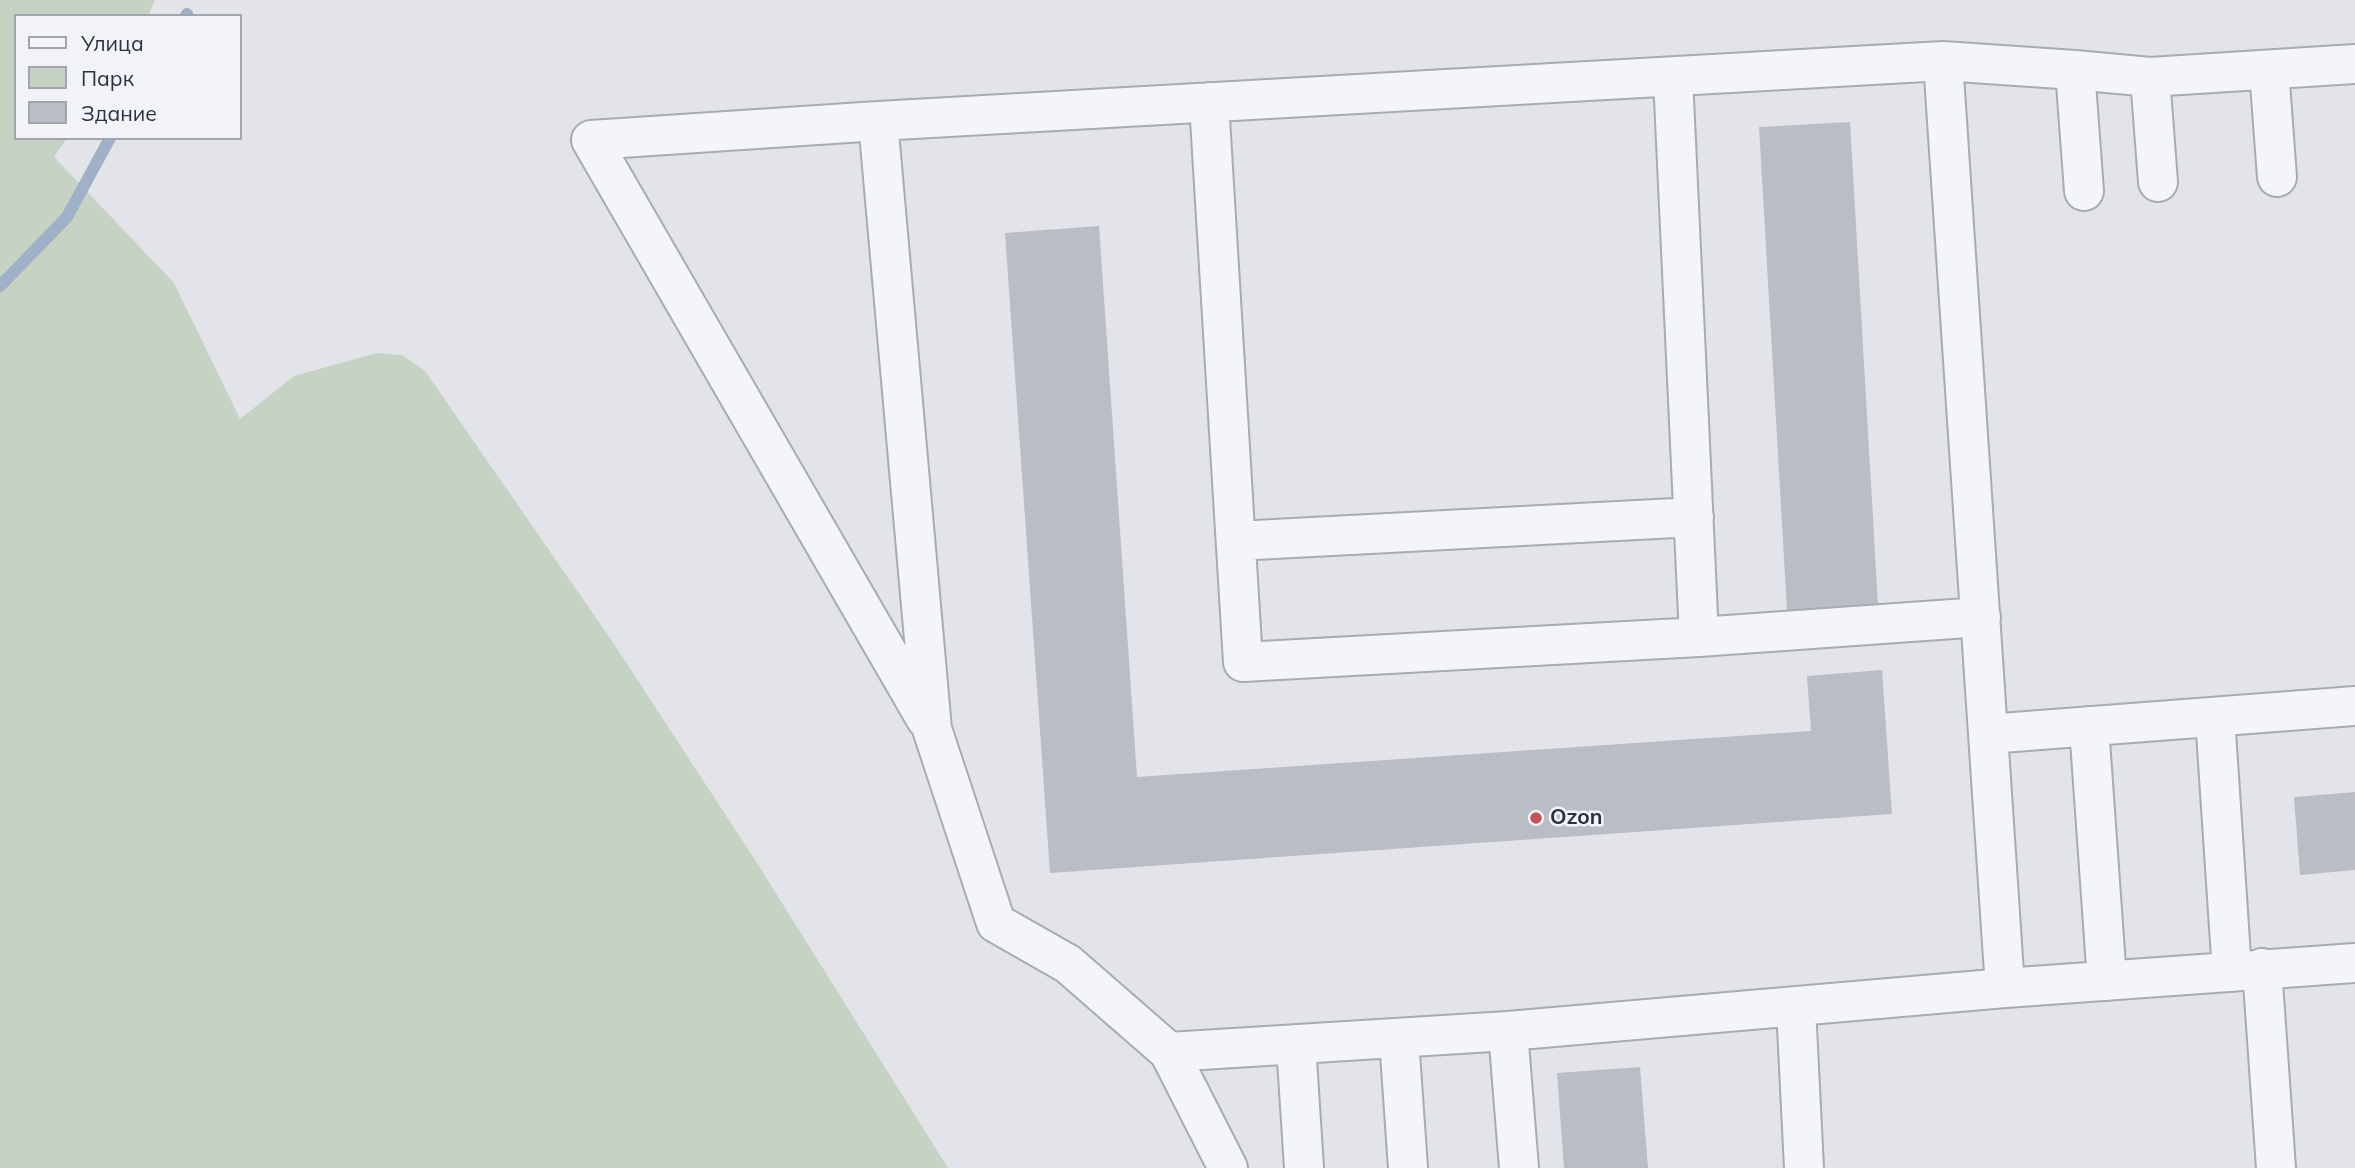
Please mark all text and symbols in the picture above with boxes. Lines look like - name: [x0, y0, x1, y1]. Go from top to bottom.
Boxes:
- legend: [14, 14, 242, 140]
- text: Улица: [81, 30, 144, 56]
- text: Парк: [81, 65, 134, 91]
- text: Здание: [81, 100, 157, 126]
- place label: Ozon: [1550, 805, 1602, 831]
- marker: Ozon: [1528, 810, 1544, 826]

